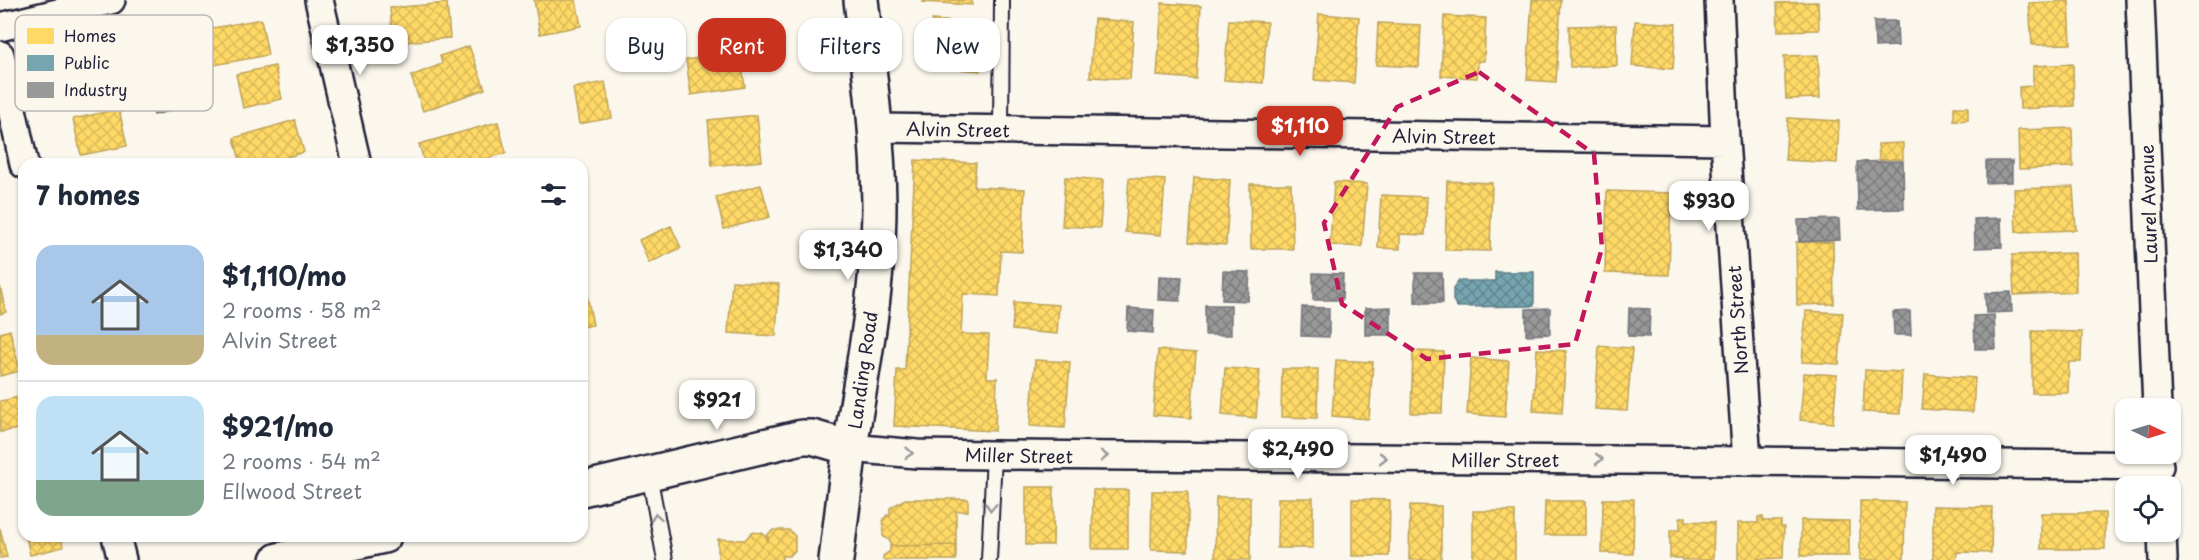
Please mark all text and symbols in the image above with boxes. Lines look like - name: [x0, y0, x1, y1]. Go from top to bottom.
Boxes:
- legend: [15, 15, 213, 111]
- chip: Buy: [606, 18, 686, 72]
- chip: Rent: [698, 18, 786, 72]
- chip: Filters: [798, 18, 902, 72]
- chip: New: [914, 18, 1000, 72]
- text: Homes: [64, 23, 116, 47]
- pin: $1,350: [311, 25, 409, 76]
- text: $1,350: [326, 29, 394, 59]
- text: Public: [64, 50, 109, 74]
- text: Industry: [64, 77, 127, 101]
- pin: $1,110: [1251, 106, 1349, 157]
- text: $1,110: [1271, 110, 1329, 140]
- street label: Alvin Street: [906, 115, 1010, 143]
- street label: Alvin Street: [1392, 122, 1496, 150]
- street label: Laurel Avenue: [2132, 144, 2164, 264]
- text: 7 homes: [36, 175, 140, 214]
- icon: filters: [537, 178, 570, 211]
- pin: $930: [1673, 181, 1745, 232]
- text: $930: [1683, 185, 1735, 215]
- pin: $1,340: [799, 230, 897, 281]
- text: $1,340: [813, 234, 883, 264]
- text: $1,110/mo: [222, 256, 346, 295]
- street label: North Street: [1720, 265, 1754, 375]
- icon: home: [84, 269, 156, 341]
- text: 2 rooms · 58 m²: [222, 295, 381, 325]
- street label: Landing Road: [840, 310, 884, 430]
- text: Alvin Street: [222, 325, 337, 355]
- pin: $921: [681, 380, 753, 431]
- text: $921: [693, 384, 741, 414]
- north arrow: [2115, 398, 2181, 464]
- map controls: [2115, 398, 2181, 542]
- text: $921/mo: [222, 407, 334, 446]
- icon: home: [84, 420, 156, 492]
- pin: $2,490: [1249, 429, 1347, 480]
- text: $2,490: [1262, 433, 1334, 463]
- pin: $1,490: [1904, 435, 2002, 486]
- text: $1,490: [1919, 439, 1987, 469]
- street label: Miller Street: [965, 441, 1073, 469]
- text: 2 rooms · 54 m²: [222, 446, 381, 476]
- one-way arrow: [904, 446, 913, 459]
- street label: Miller Street: [1451, 446, 1559, 473]
- one-way arrow: [1099, 450, 1108, 462]
- one-way arrow: [1378, 452, 1387, 464]
- one-way arrow: [1594, 453, 1603, 466]
- text: Ellwood Street: [222, 476, 362, 506]
- button: locate: [2115, 476, 2181, 542]
- one-way arrow: [985, 503, 998, 512]
- one-way arrow: [651, 512, 663, 522]

